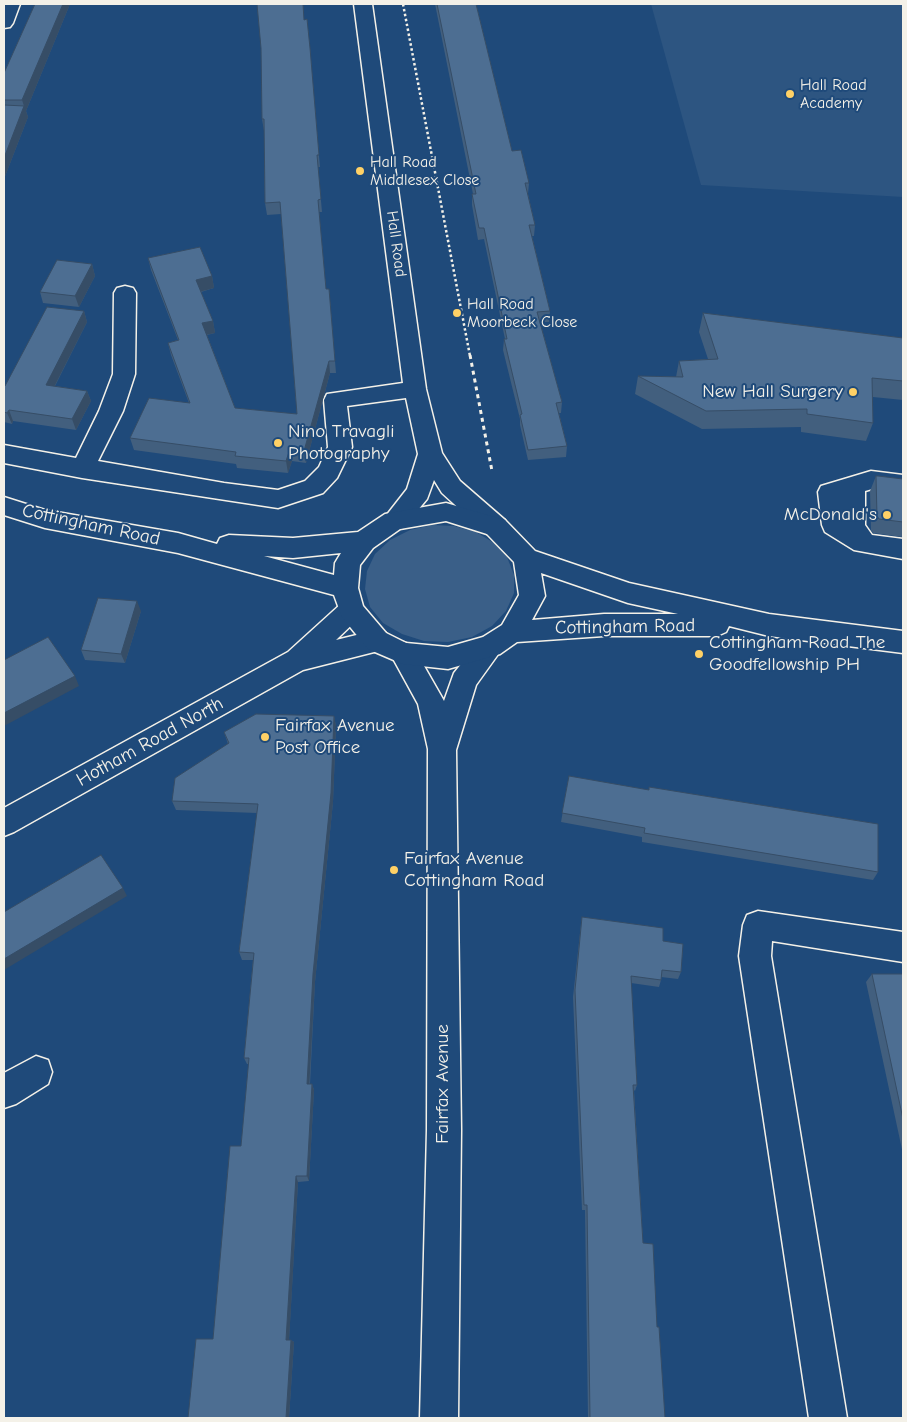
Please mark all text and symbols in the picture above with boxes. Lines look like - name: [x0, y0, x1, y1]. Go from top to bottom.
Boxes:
- place label: Hall Road Academy: [800, 75, 867, 113]
- marker: Hall Road Academy: [784, 88, 796, 100]
- place label: Hall Road Middlesex Close: [370, 152, 479, 190]
- marker: Hall Road Middlesex Close: [354, 165, 366, 177]
- street label: Hall Road: [382, 210, 410, 278]
- place label: Hall Road Moorbeck Close: [467, 294, 577, 332]
- marker: Hall Road Moorbeck Close: [451, 307, 463, 319]
- place label: New Hall Surgery: [702, 381, 843, 403]
- marker: New Hall Surgery: [847, 386, 859, 398]
- place label: Nino Travagli Photography: [288, 421, 395, 465]
- marker: Nino Travagli Photography: [272, 437, 284, 449]
- street label: Cottingham Road: [20, 499, 162, 551]
- place label: McDonald's: [784, 504, 877, 526]
- marker: McDonald's: [881, 509, 893, 521]
- street label: Cottingham Road: [555, 614, 695, 640]
- place label: Cottingham Road The Goodfellowship PH: [709, 632, 885, 676]
- marker: Cottingham Road The Goodfellowship PH: [693, 648, 705, 660]
- street label: Hotham Road North: [73, 692, 227, 792]
- place label: Fairfax Avenue Post Office: [275, 715, 394, 759]
- marker: Fairfax Avenue Post Office: [259, 731, 271, 743]
- place label: Fairfax Avenue Cottingham Road: [404, 848, 544, 892]
- marker: Fairfax Avenue Cottingham Road: [388, 864, 400, 876]
- street label: Fairfax Avenue: [432, 1024, 454, 1144]

